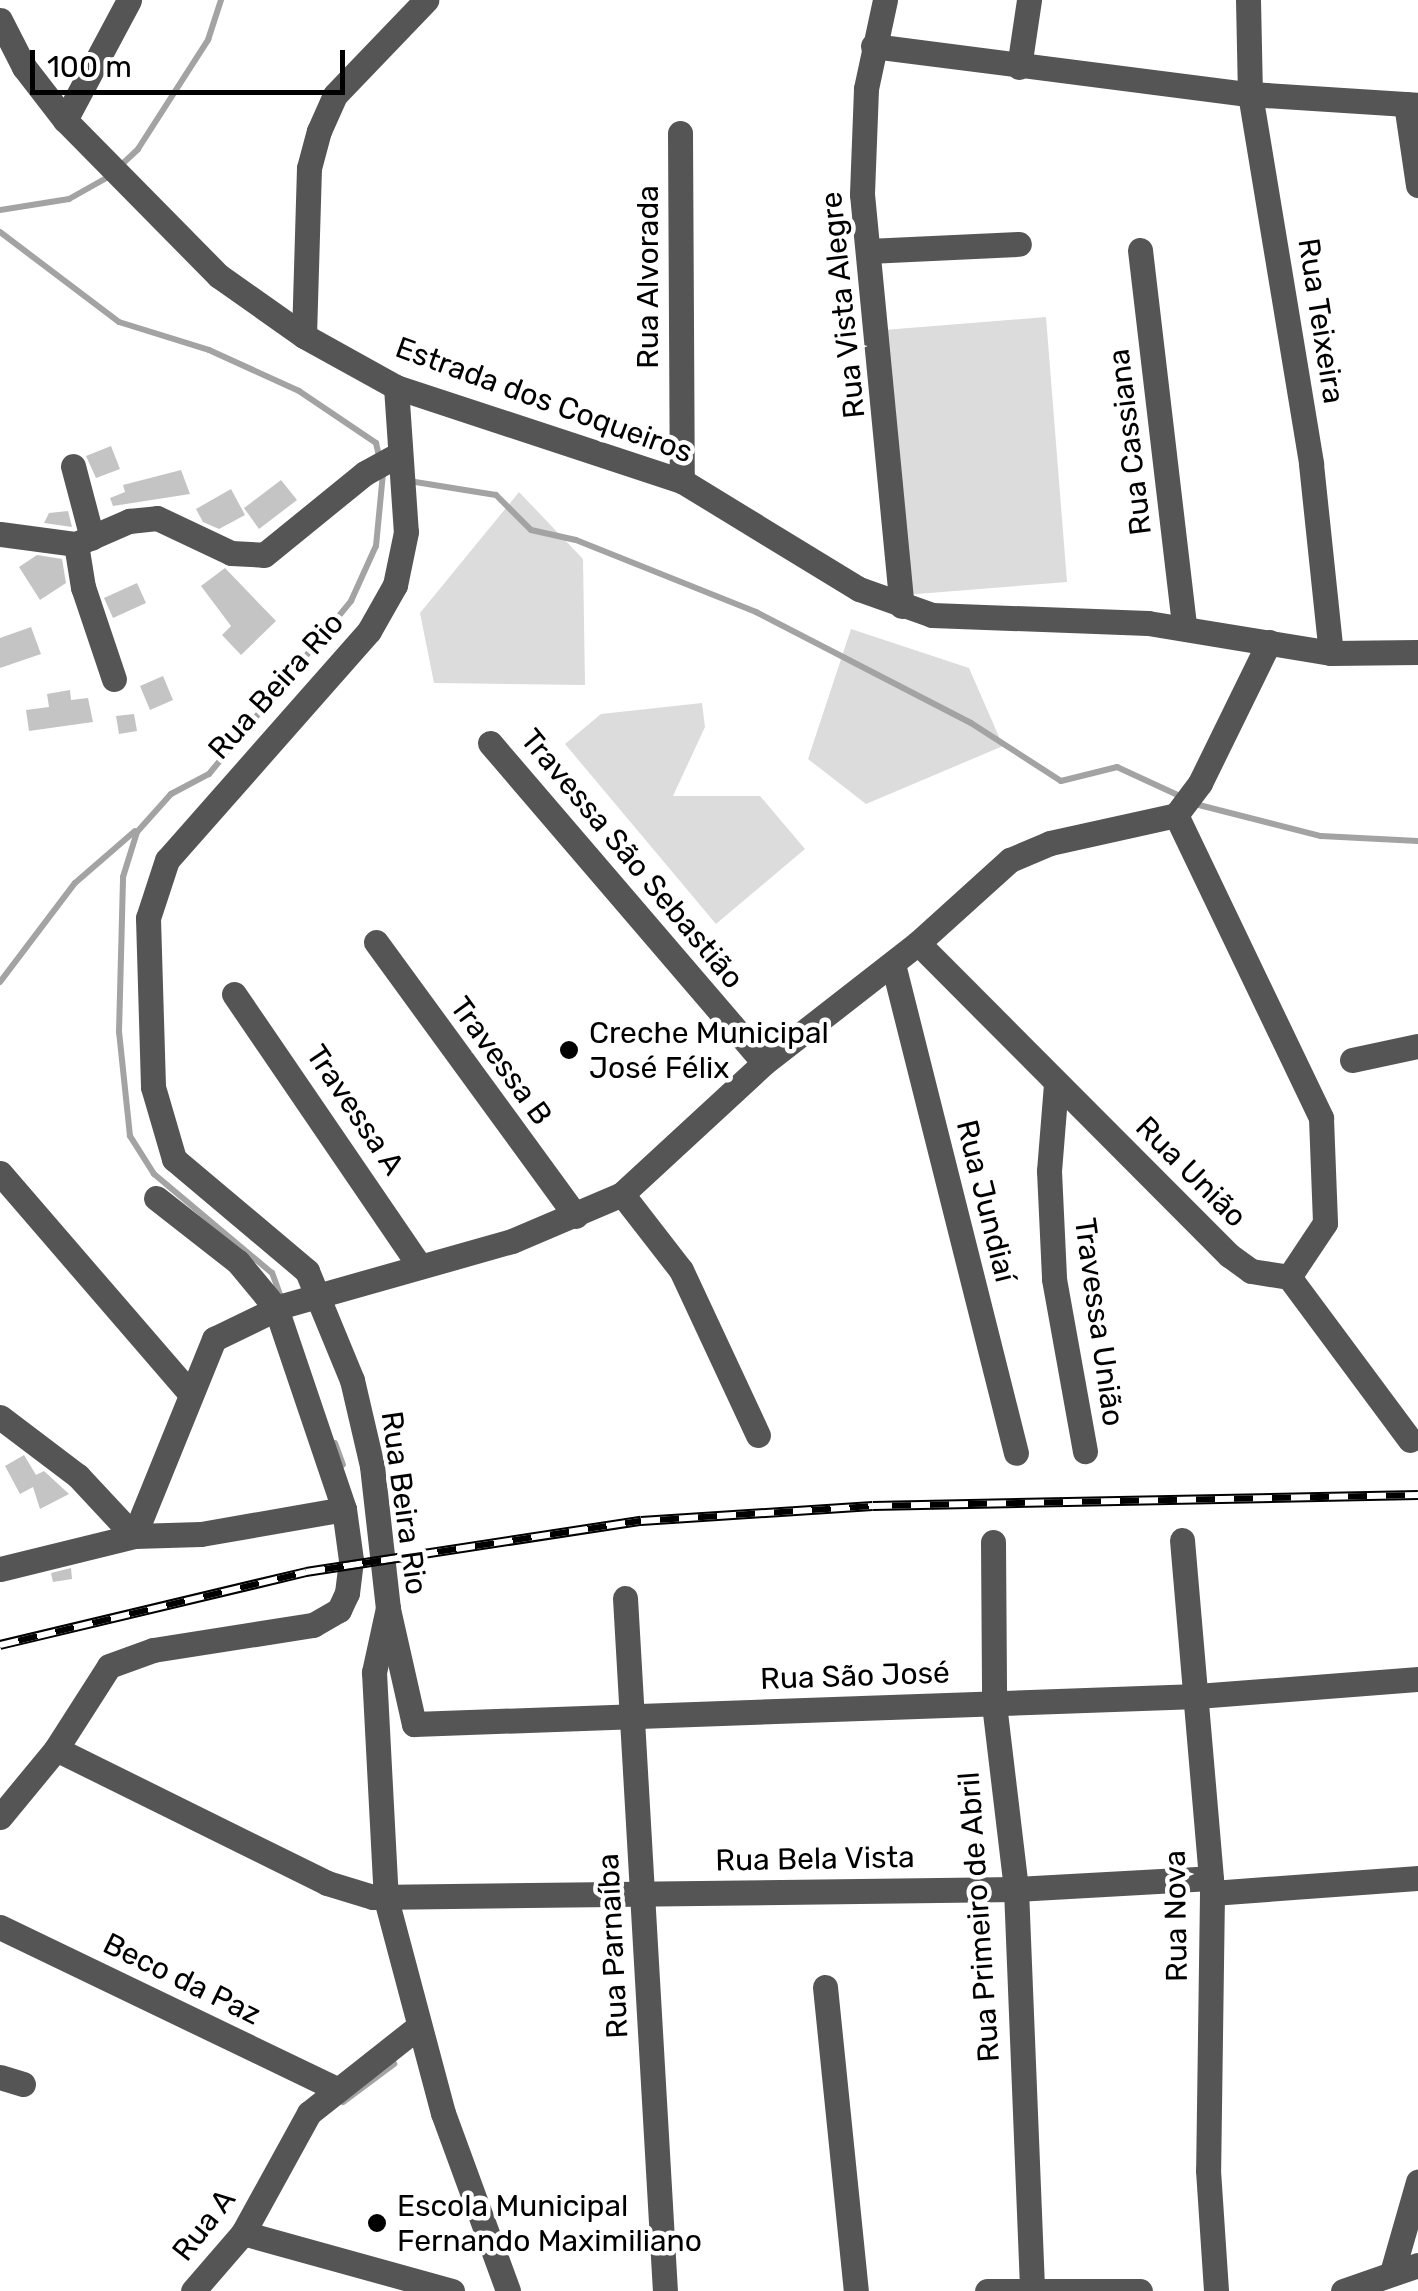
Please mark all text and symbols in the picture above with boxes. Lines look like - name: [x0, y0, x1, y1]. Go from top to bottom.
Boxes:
- scale bar: [35, 30, 350, 92]
- text: 100 m: [47, 49, 132, 85]
- street label: Rua Alvorada: [630, 185, 666, 369]
- street label: Rua Vista Alegre: [813, 189, 873, 421]
- street label: Rua Teixeira: [1290, 235, 1352, 407]
- street label: Estrada dos Coqueiros: [391, 330, 697, 470]
- street label: Rua Cassiana: [1101, 347, 1159, 537]
- street label: Rua Beira Rio: [201, 605, 351, 767]
- street label: Travessa São Sebastião: [513, 722, 751, 996]
- street label: Travessa B: [442, 990, 560, 1132]
- place label: Creche Municipal José Félix: [589, 1015, 829, 1086]
- street label: Travessa A: [298, 1038, 412, 1182]
- marker: Creche Municipal José Félix: [558, 1039, 580, 1061]
- street label: Rua União: [1128, 1109, 1254, 1235]
- street label: Rua Jundiaí: [948, 1116, 1024, 1286]
- street label: Travessa União: [1067, 1216, 1131, 1428]
- street label: Rua Beira Rio: [373, 1409, 435, 1597]
- street label: Rua São José: [760, 1655, 950, 1697]
- street label: Rua Primeiro de Abril: [951, 1770, 1007, 2064]
- street label: Rua Bela Vista: [715, 1839, 915, 1879]
- street label: Rua Nova: [1157, 1850, 1195, 1982]
- street label: Rua Parnaíba: [590, 1853, 636, 2039]
- street label: Beco da Paz: [97, 1925, 267, 2033]
- street label: Rua A: [165, 2182, 243, 2268]
- place label: Escola Municipal Fernando Maximiliano: [397, 2188, 702, 2258]
- marker: Escola Municipal Fernando Maximiliano: [366, 2212, 388, 2234]

